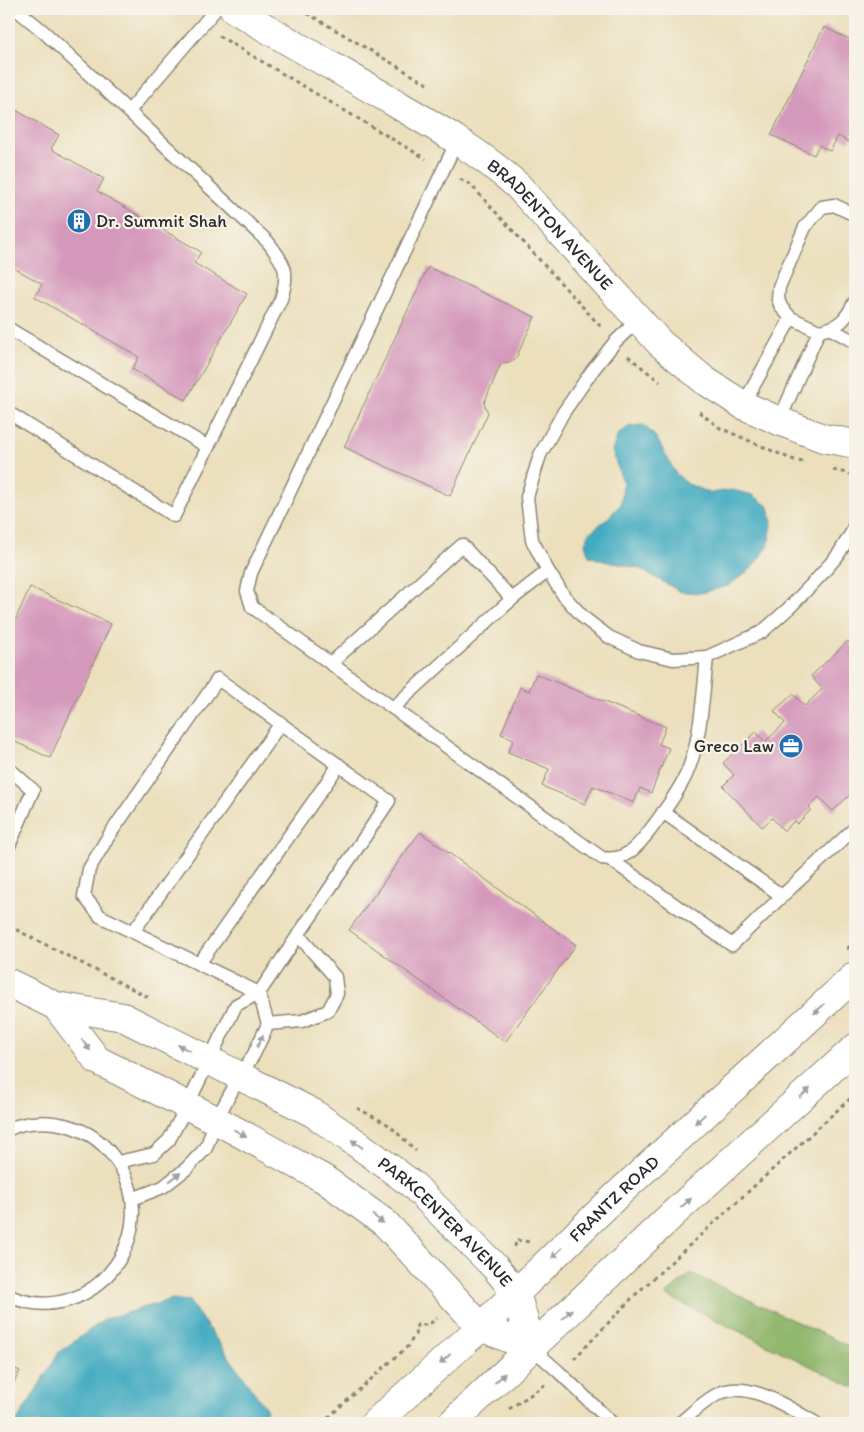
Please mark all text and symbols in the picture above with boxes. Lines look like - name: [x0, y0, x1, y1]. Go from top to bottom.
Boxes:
- street label: BRADENTON AVENUE: [483, 154, 618, 295]
- building icon: Dr. Summit Shah: [66, 208, 92, 234]
- place label: Dr. Summit Shah: [96, 210, 227, 232]
- office icon: Greco Law: [778, 733, 804, 759]
- place label: Greco Law: [694, 735, 774, 757]
- one-way arrow: [814, 1003, 826, 1015]
- one-way arrow: [256, 1034, 264, 1048]
- one-way arrow: [80, 1038, 91, 1051]
- one-way arrow: [177, 1044, 192, 1052]
- one-way arrow: [799, 1087, 811, 1099]
- one-way arrow: [694, 1113, 706, 1125]
- one-way arrow: [234, 1129, 247, 1138]
- one-way arrow: [350, 1139, 364, 1149]
- street label: FRANTZ ROAD: [564, 1151, 664, 1246]
- street label: PARKCENTER AVENUE: [374, 1152, 518, 1291]
- one-way arrow: [168, 1172, 181, 1183]
- one-way arrow: [679, 1197, 691, 1209]
- one-way arrow: [371, 1213, 384, 1224]
- one-way arrow: [551, 1247, 563, 1259]
- one-way arrow: [561, 1308, 573, 1320]
- one-way arrow: [440, 1353, 452, 1365]
- one-way arrow: [494, 1372, 506, 1384]

